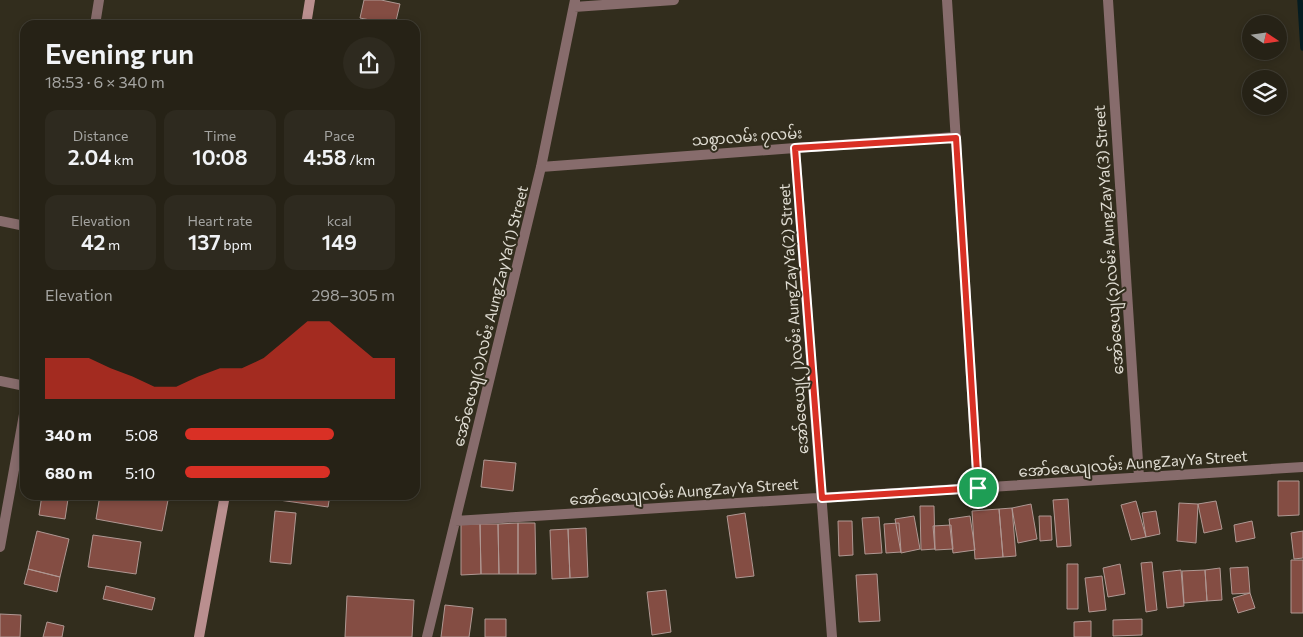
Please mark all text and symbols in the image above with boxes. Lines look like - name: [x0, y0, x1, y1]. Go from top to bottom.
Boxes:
- north arrow: [1242, 15, 1288, 60]
- map controls: [1242, 15, 1287, 115]
- text: Evening run: [45, 36, 194, 70]
- button: share: [343, 37, 395, 89]
- button: layers: [1242, 70, 1287, 115]
- text: 18:53 · 6 × 340 m: [45, 72, 165, 91]
- street label: အော်ဇေယျ(၃)လမ်း AungZayYa(3) Street: [1090, 104, 1130, 375]
- street label: သစွာလမ်း ၇လမ်း: [691, 123, 803, 153]
- text: Distance: [73, 127, 128, 144]
- text: Time: [204, 127, 236, 144]
- text: Pace: [324, 127, 355, 144]
- text: 2.04: [68, 144, 111, 169]
- text: 10:08: [192, 144, 248, 169]
- text: 4:58: [303, 144, 347, 169]
- text: km: [111, 151, 134, 168]
- text: /km: [347, 151, 375, 168]
- street label: အော်ဇေယျ(၂)လမ်း AungZayYa(2) Street: [775, 183, 815, 455]
- street label: အော်ဇေယျ(၁)လမ်း AungZayYa(1) Street: [449, 184, 535, 449]
- text: Elevation: [71, 212, 130, 229]
- text: Heart rate: [187, 212, 253, 229]
- text: kcal: [327, 212, 352, 229]
- text: 42: [81, 229, 105, 254]
- text: 137: [188, 229, 221, 254]
- text: 149: [322, 229, 357, 254]
- text: m: [105, 236, 120, 253]
- text: bpm: [221, 236, 252, 253]
- text: Elevation: [45, 285, 113, 304]
- text: 298–305 m: [312, 285, 395, 304]
- text: 340 m: [45, 425, 92, 444]
- text: 5:08: [125, 425, 158, 444]
- street label: အော်ဇေယျလမ်း AungZayYa Street: [1018, 446, 1248, 484]
- text: 680 m: [45, 463, 92, 482]
- text: 5:10: [125, 463, 155, 482]
- pin: [957, 467, 999, 509]
- street label: အော်ဇေယျလမ်း AungZayYa Street: [569, 474, 799, 512]
- icon: arrive: [964, 474, 992, 502]

